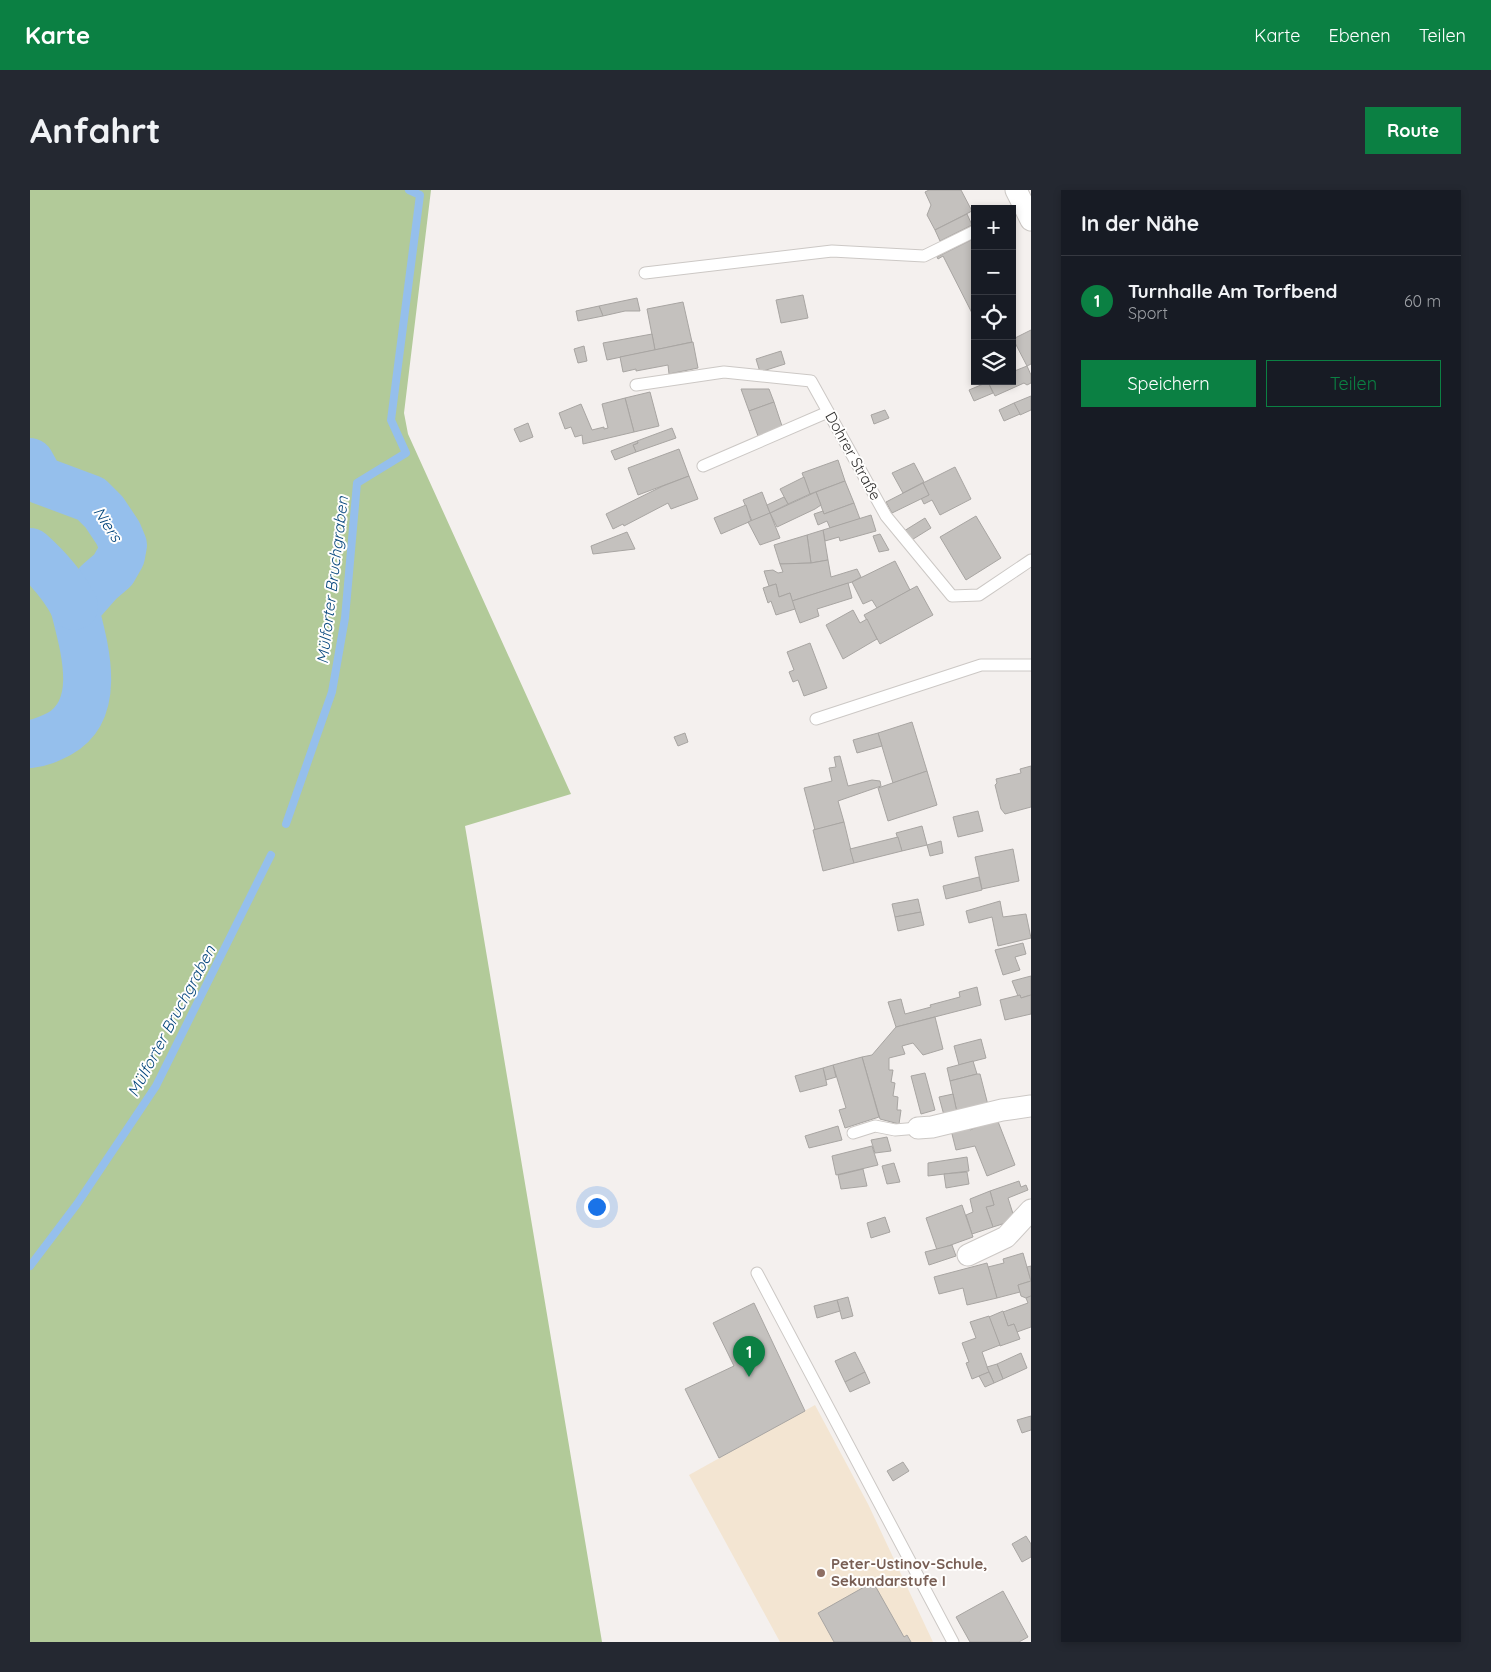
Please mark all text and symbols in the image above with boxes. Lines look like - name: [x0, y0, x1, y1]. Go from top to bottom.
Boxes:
- text: Karte: [25, 20, 90, 50]
- text: Karte: [1254, 24, 1300, 47]
- text: Ebenen: [1328, 24, 1391, 47]
- text: Teilen: [1419, 24, 1466, 47]
- button: Route: [1365, 107, 1461, 154]
- text: Anfahrt: [30, 108, 161, 152]
- map controls: [971, 205, 1016, 385]
- button: +: [971, 205, 1016, 250]
- text: In der Nähe: [1081, 210, 1199, 236]
- button: −: [971, 250, 1016, 295]
- text: Turnhalle Am Torfbend: [1128, 279, 1337, 303]
- text: 1: [1094, 291, 1100, 311]
- text: 60 m: [1404, 291, 1441, 311]
- button: locate: [971, 295, 1016, 340]
- text: Sport: [1128, 303, 1168, 323]
- button: layers: [971, 340, 1016, 385]
- button: Speichern: [1081, 360, 1256, 407]
- button: Teilen: [1266, 360, 1441, 407]
- street label: Dohrer Straße: [821, 408, 886, 503]
- water label: Mülforter Bruchgraben: [312, 494, 352, 665]
- water label: Niers: [89, 503, 127, 547]
- water label: Mülforter Bruchgraben: [123, 941, 220, 1100]
- your location: [584, 1194, 610, 1220]
- pin: 1: [733, 1336, 765, 1377]
- place label: Peter-Ustinov-Schule, Sekundarstufe I: [831, 1554, 987, 1590]
- marker: Peter-Ustinov-Schule, Sekundarstufe I: [815, 1567, 827, 1579]

